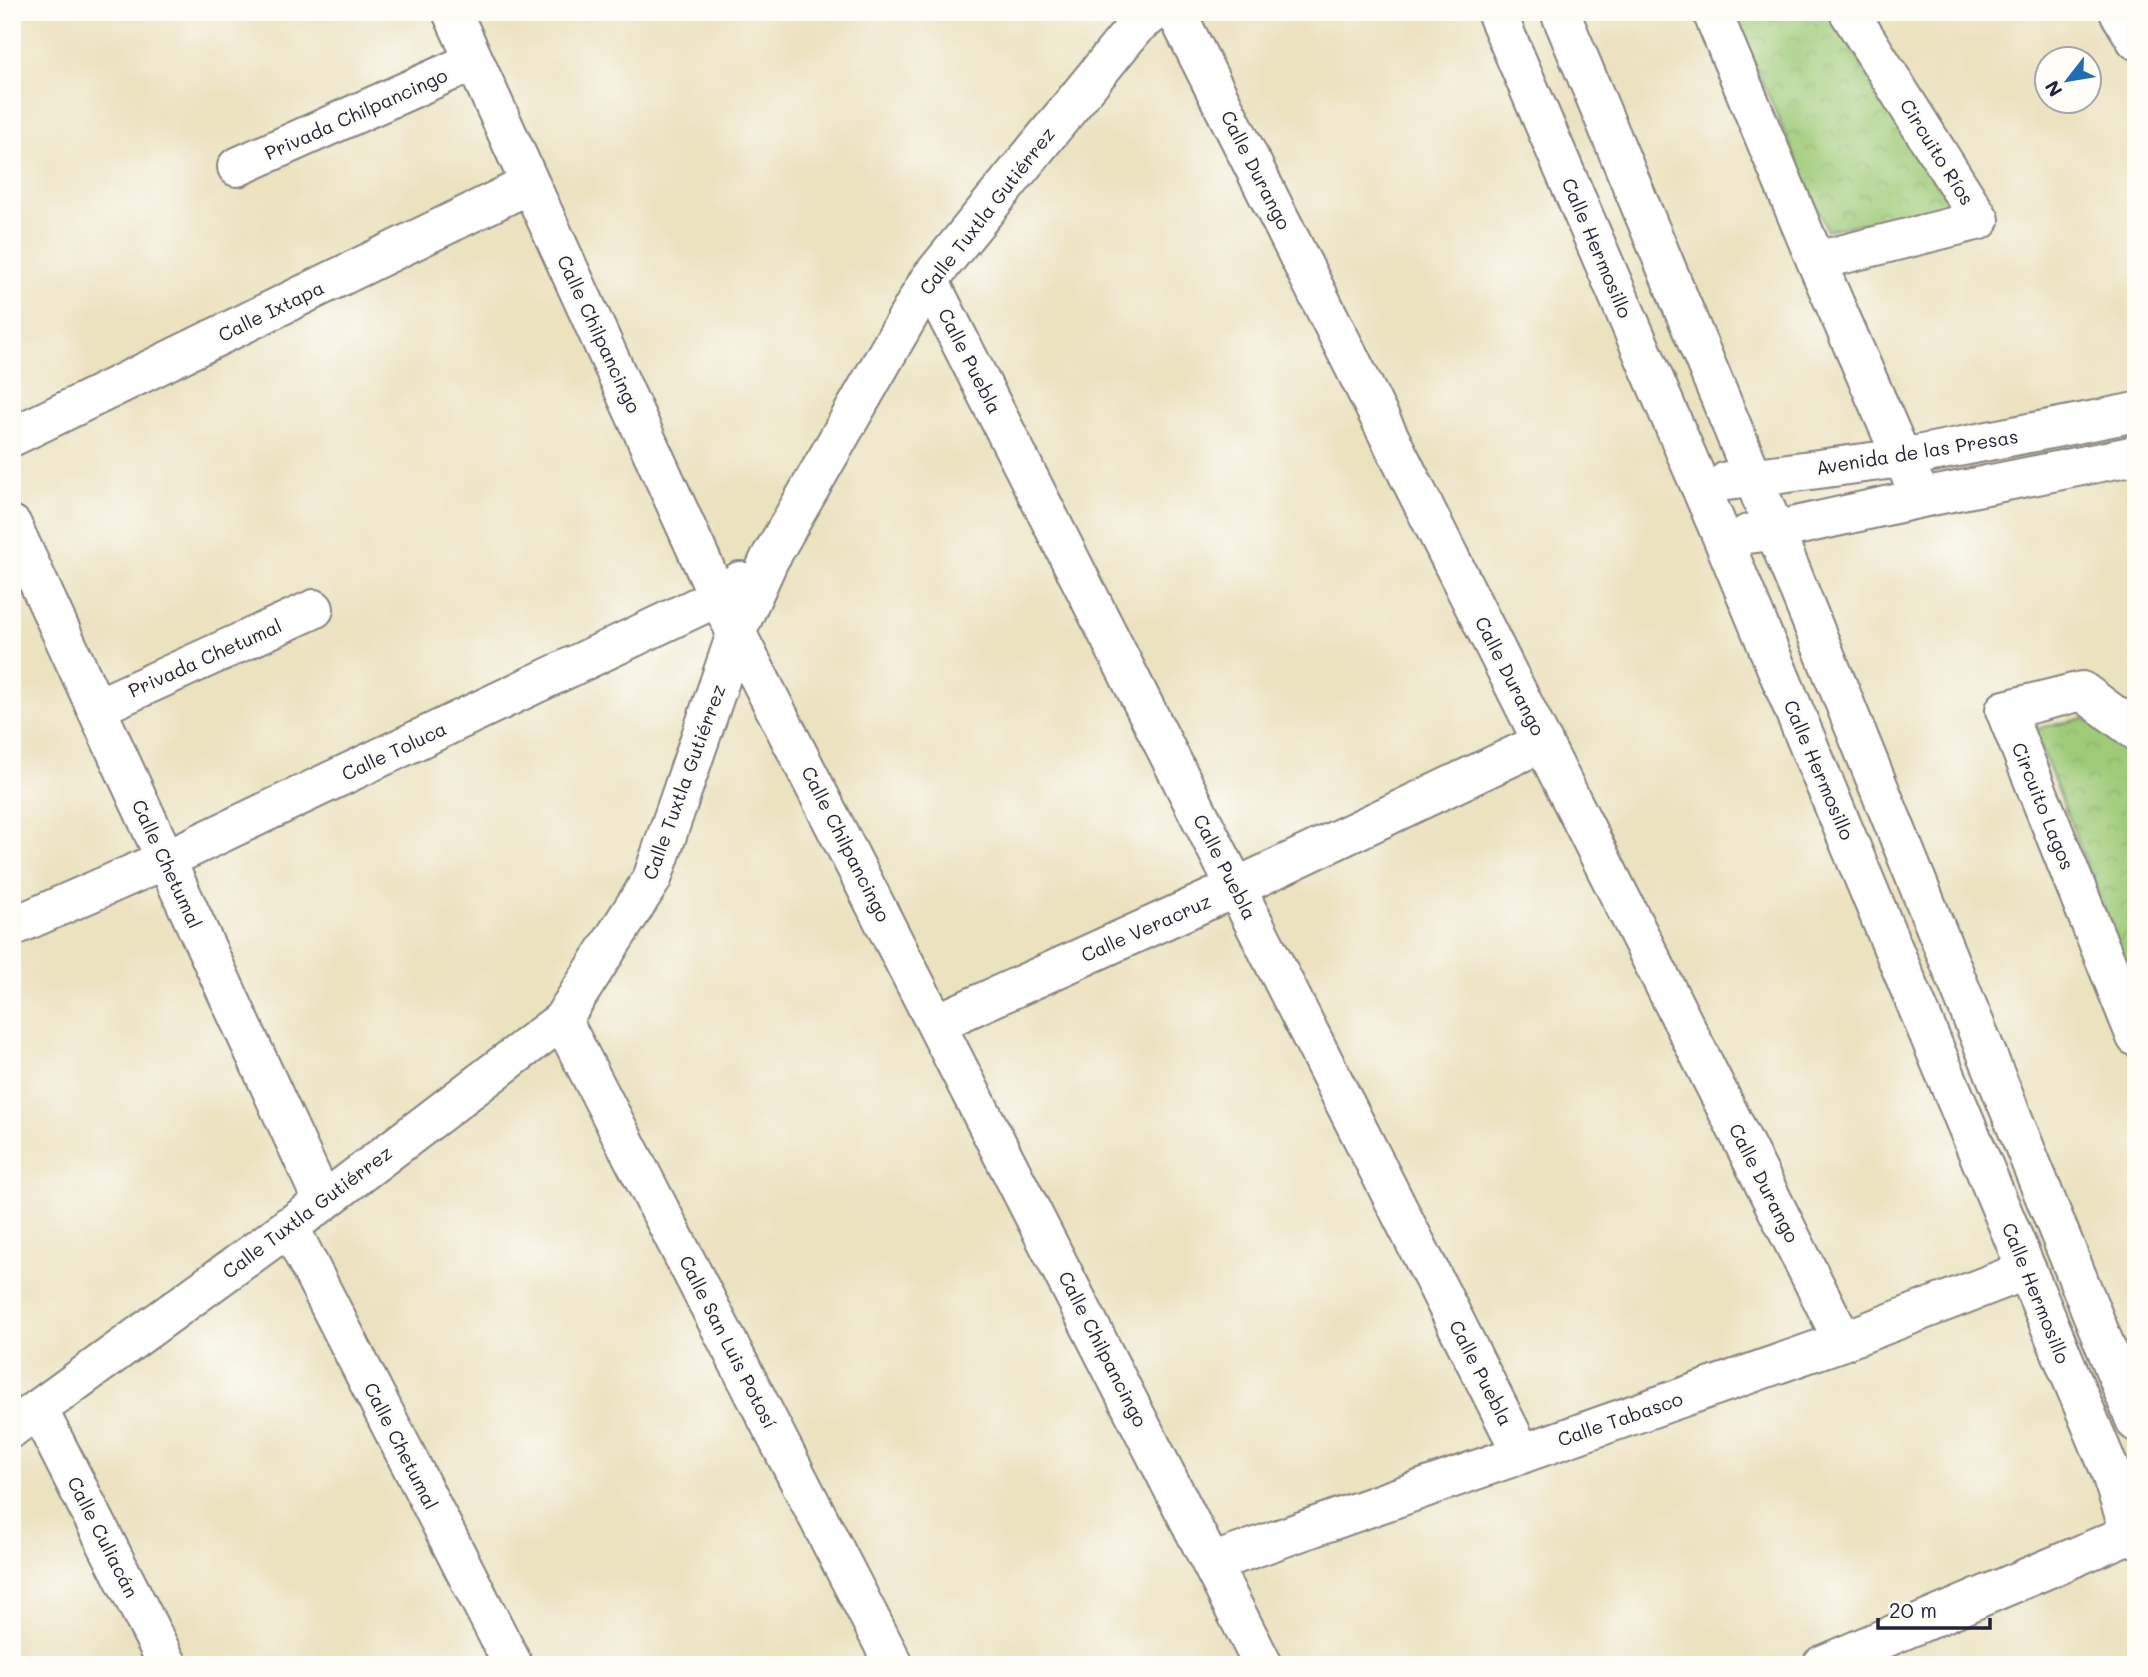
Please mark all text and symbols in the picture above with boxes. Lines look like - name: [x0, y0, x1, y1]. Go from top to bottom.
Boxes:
- north arrow: [2032, 46, 2102, 116]
- street label: Privada Chilpancingo: [260, 62, 451, 165]
- text: N: [2039, 76, 2067, 102]
- street label: Circuito Ríos: [1895, 94, 1980, 210]
- street label: Calle Durango: [1216, 106, 1297, 234]
- street label: Calle Tuxtla Gutiérrez: [913, 122, 1060, 300]
- street label: Calle Hermosillo: [1557, 174, 1638, 322]
- street label: Calle Chilpancingo: [552, 251, 647, 417]
- street label: Calle Ixtapa: [214, 274, 328, 347]
- street label: Calle Puebla: [933, 304, 1008, 418]
- street label: Avenida de las Presas: [1814, 423, 2020, 480]
- street label: Privada Chetumal: [124, 612, 285, 703]
- street label: Calle Durango: [1470, 612, 1551, 740]
- street label: Calle Tuxtla Gutiérrez: [637, 681, 731, 883]
- street label: Calle Hermosillo: [1779, 696, 1860, 844]
- street label: Calle Toluca: [337, 715, 450, 786]
- street label: Circuito Lagos: [2007, 738, 2080, 873]
- street label: Calle Chilpancingo: [796, 762, 897, 926]
- street label: Calle Chetumal: [127, 795, 208, 932]
- street label: Calle Puebla: [1188, 810, 1263, 924]
- street label: Calle Veracruz: [1077, 888, 1215, 967]
- street label: Calle Durango: [1724, 1119, 1805, 1247]
- street label: Calle Tuxtla Gutiérrez: [217, 1140, 397, 1284]
- street label: Calle Hermosillo: [1997, 1219, 2076, 1367]
- street label: Calle San Luis Potosí: [674, 1251, 783, 1433]
- street label: Calle Chilpancingo: [1053, 1267, 1154, 1431]
- street label: Calle Puebla: [1444, 1316, 1519, 1430]
- street label: Calle Chetumal: [359, 1378, 444, 1514]
- street label: Calle Tabasco: [1554, 1385, 1686, 1452]
- street label: Calle Culiacán: [62, 1472, 145, 1602]
- scale bar: [1878, 1586, 1990, 1630]
- text: 20 m: [1889, 1596, 1937, 1623]

